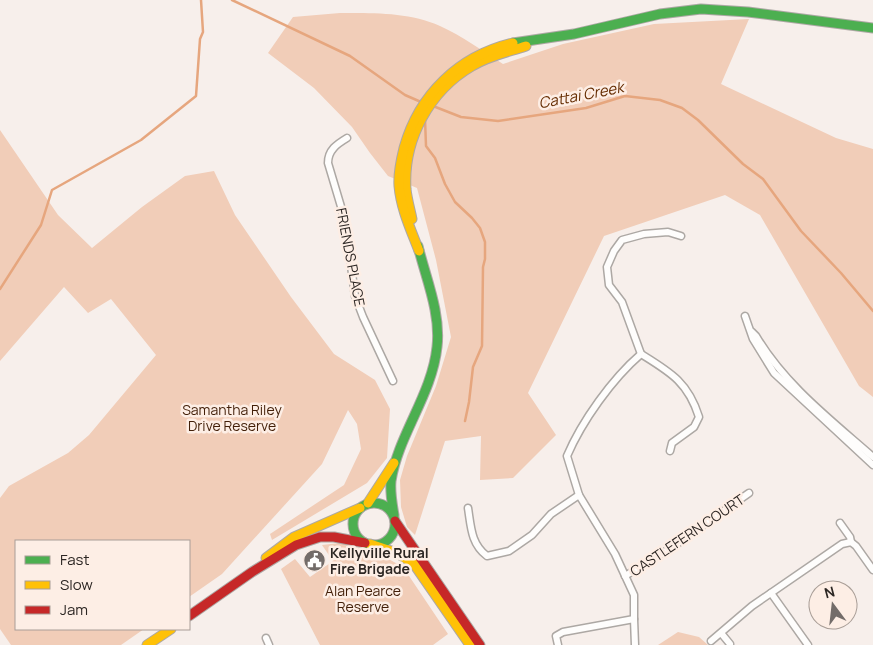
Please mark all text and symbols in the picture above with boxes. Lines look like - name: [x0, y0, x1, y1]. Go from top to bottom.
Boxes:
- water label: Cattai Creek: [537, 76, 628, 114]
- street label: FRIENDS PLACE: [332, 206, 370, 308]
- park label: Samantha Riley Drive Reserve: [182, 400, 282, 435]
- street label: CASTLEFERN COURT: [626, 489, 748, 580]
- legend: [15, 540, 190, 630]
- place label: Kellyville Rural Fire Brigade: [330, 543, 429, 578]
- public building icon: Kellyville Rural Fire Brigade: [302, 548, 326, 572]
- text: Fast: [60, 549, 89, 570]
- text: Slow: [60, 574, 93, 595]
- north arrow: [808, 580, 858, 630]
- park label: Alan Pearce Reserve: [325, 581, 401, 616]
- text: N: [822, 581, 837, 602]
- text: Jam: [60, 599, 88, 620]

